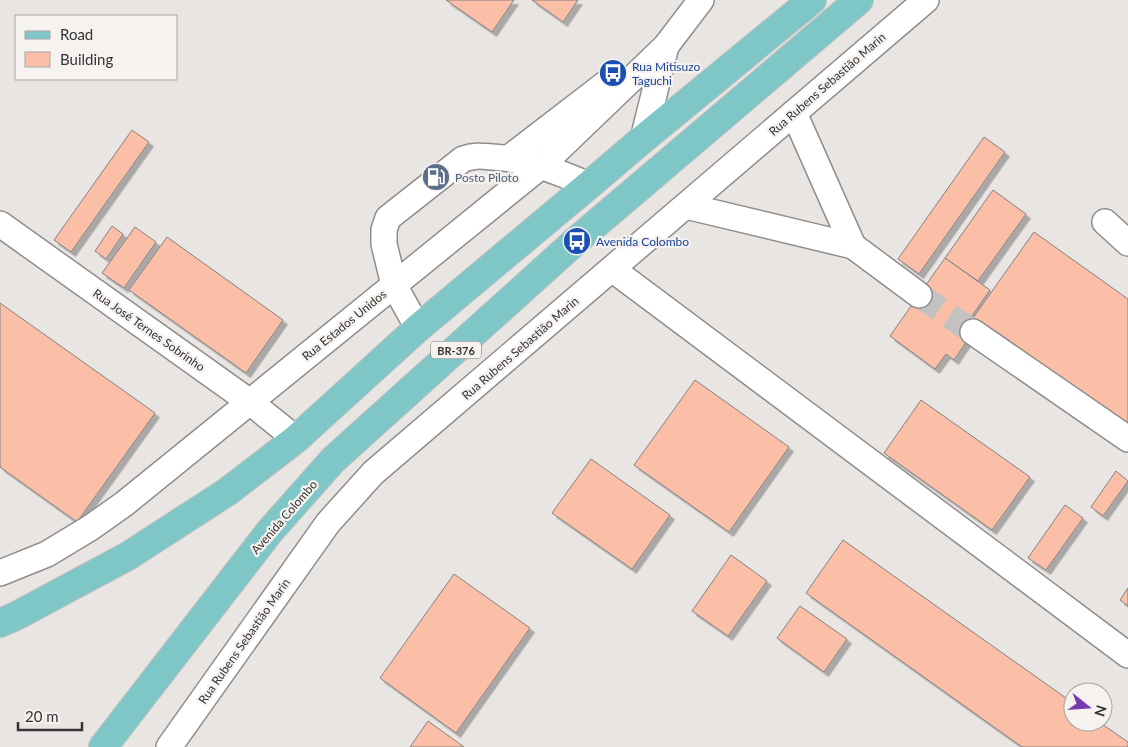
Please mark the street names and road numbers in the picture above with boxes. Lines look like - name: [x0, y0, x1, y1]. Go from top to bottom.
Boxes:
- street label: Rua Rubens Sebastião Marin: [766, 29, 888, 139]
- street label: Rua José Ternes Sobrinho: [90, 286, 208, 375]
- street label: Rua Estados Unidos: [299, 286, 389, 364]
- street label: Rua Rubens Sebastião Marin: [459, 293, 581, 403]
- road number: BR-376: [431, 342, 481, 358]
- street label: Avenida Colombo: [248, 477, 320, 557]
- street label: Rua Rubens Sebastião Marin: [195, 575, 293, 707]

